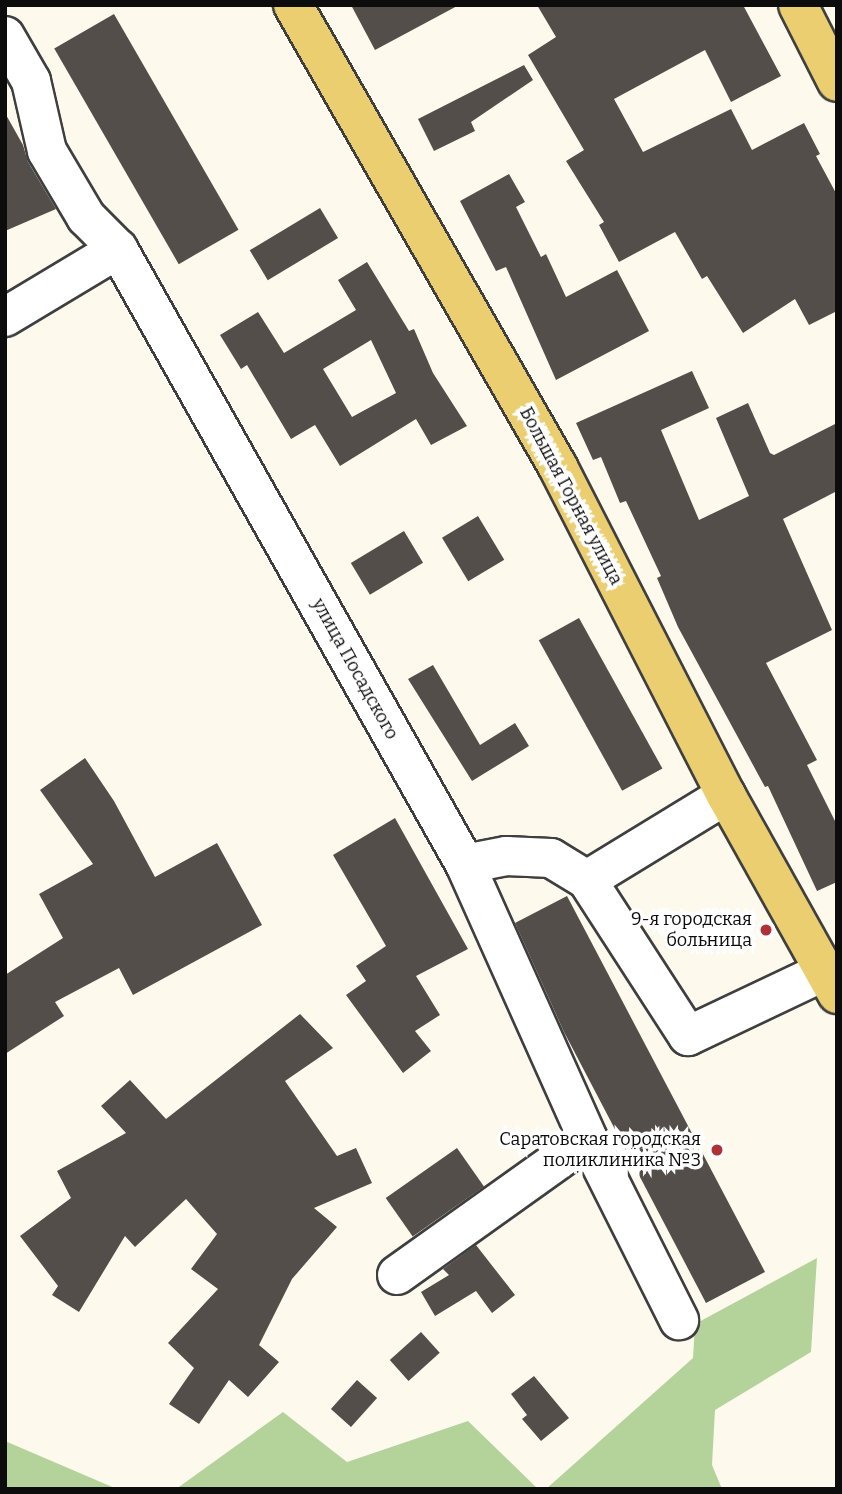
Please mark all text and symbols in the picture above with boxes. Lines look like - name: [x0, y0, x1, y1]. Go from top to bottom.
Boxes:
- street label: Большая Горная улица: [515, 403, 627, 589]
- street label: улица Посадского: [307, 595, 403, 743]
- place label: 9-я городская больница: [631, 909, 752, 951]
- marker: 9-я городская больница: [758, 922, 774, 938]
- place label: Саратовская городская поликлиника №3: [499, 1129, 701, 1172]
- marker: Саратовская городская поликлиника №3: [707, 1140, 727, 1160]

